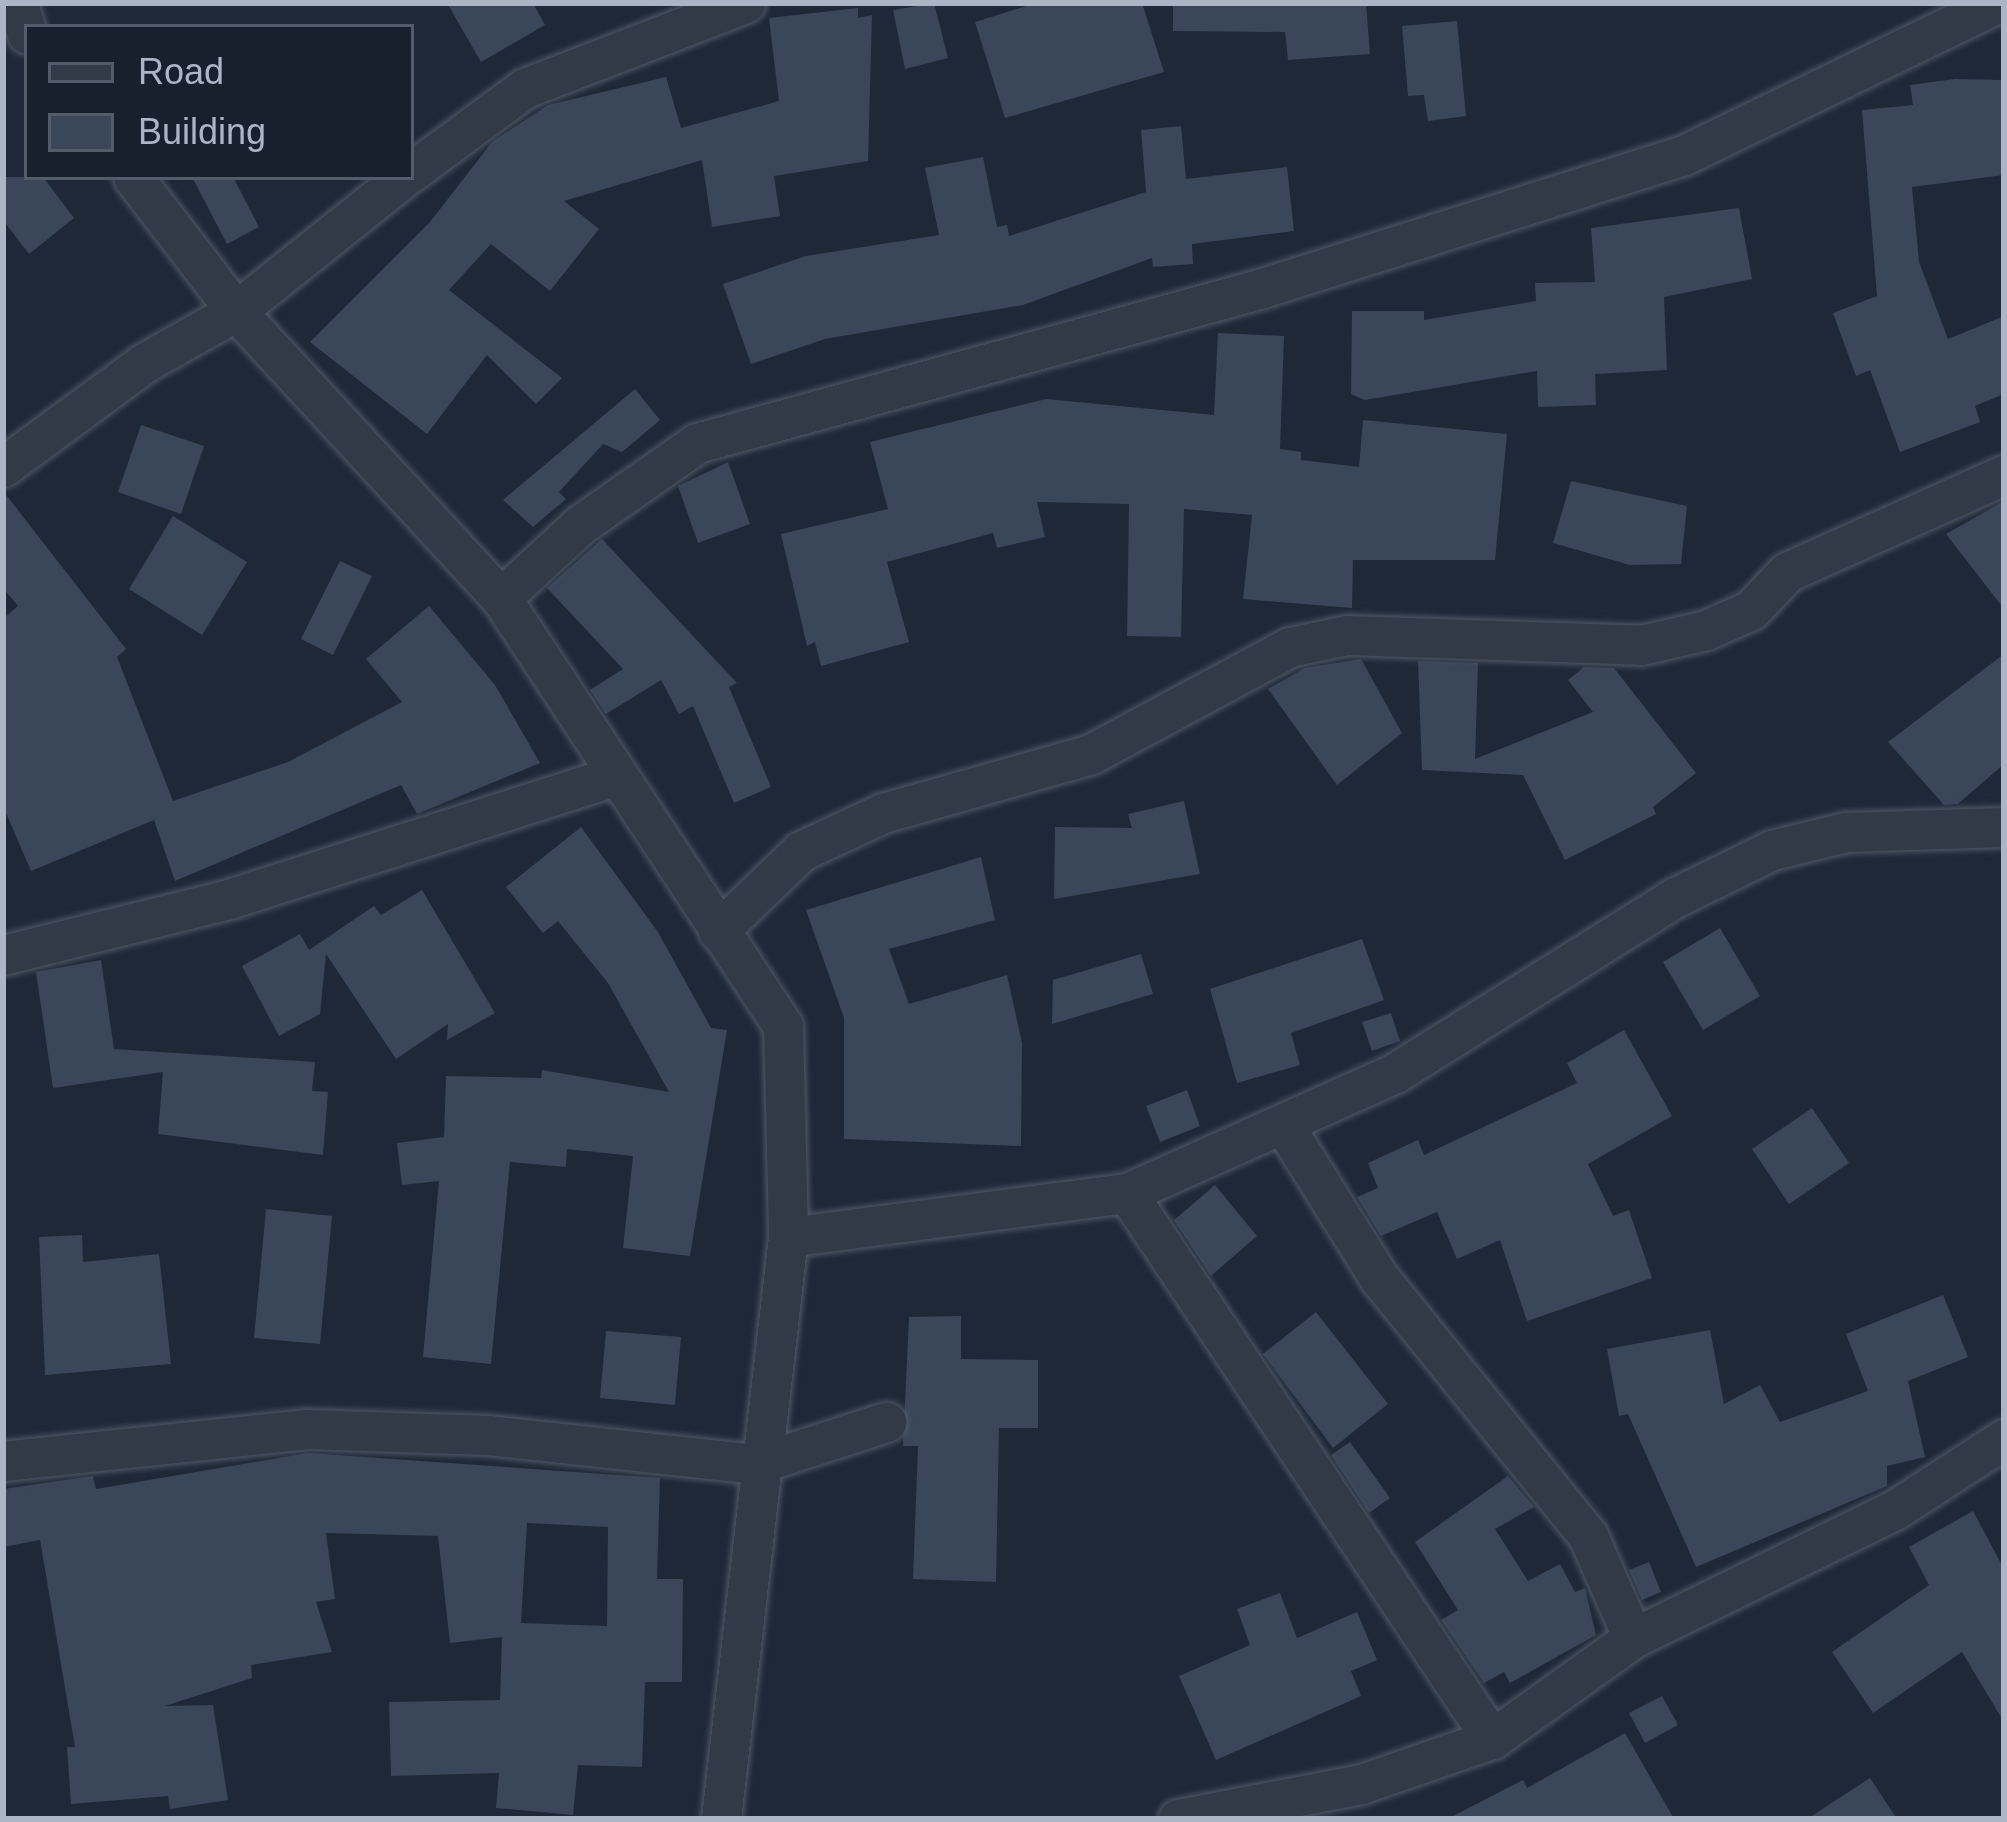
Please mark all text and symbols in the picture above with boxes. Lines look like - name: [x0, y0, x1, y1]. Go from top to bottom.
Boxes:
- legend: [24, 24, 414, 180]
- text: Road: [138, 51, 224, 92]
- text: Building: [138, 111, 266, 152]

